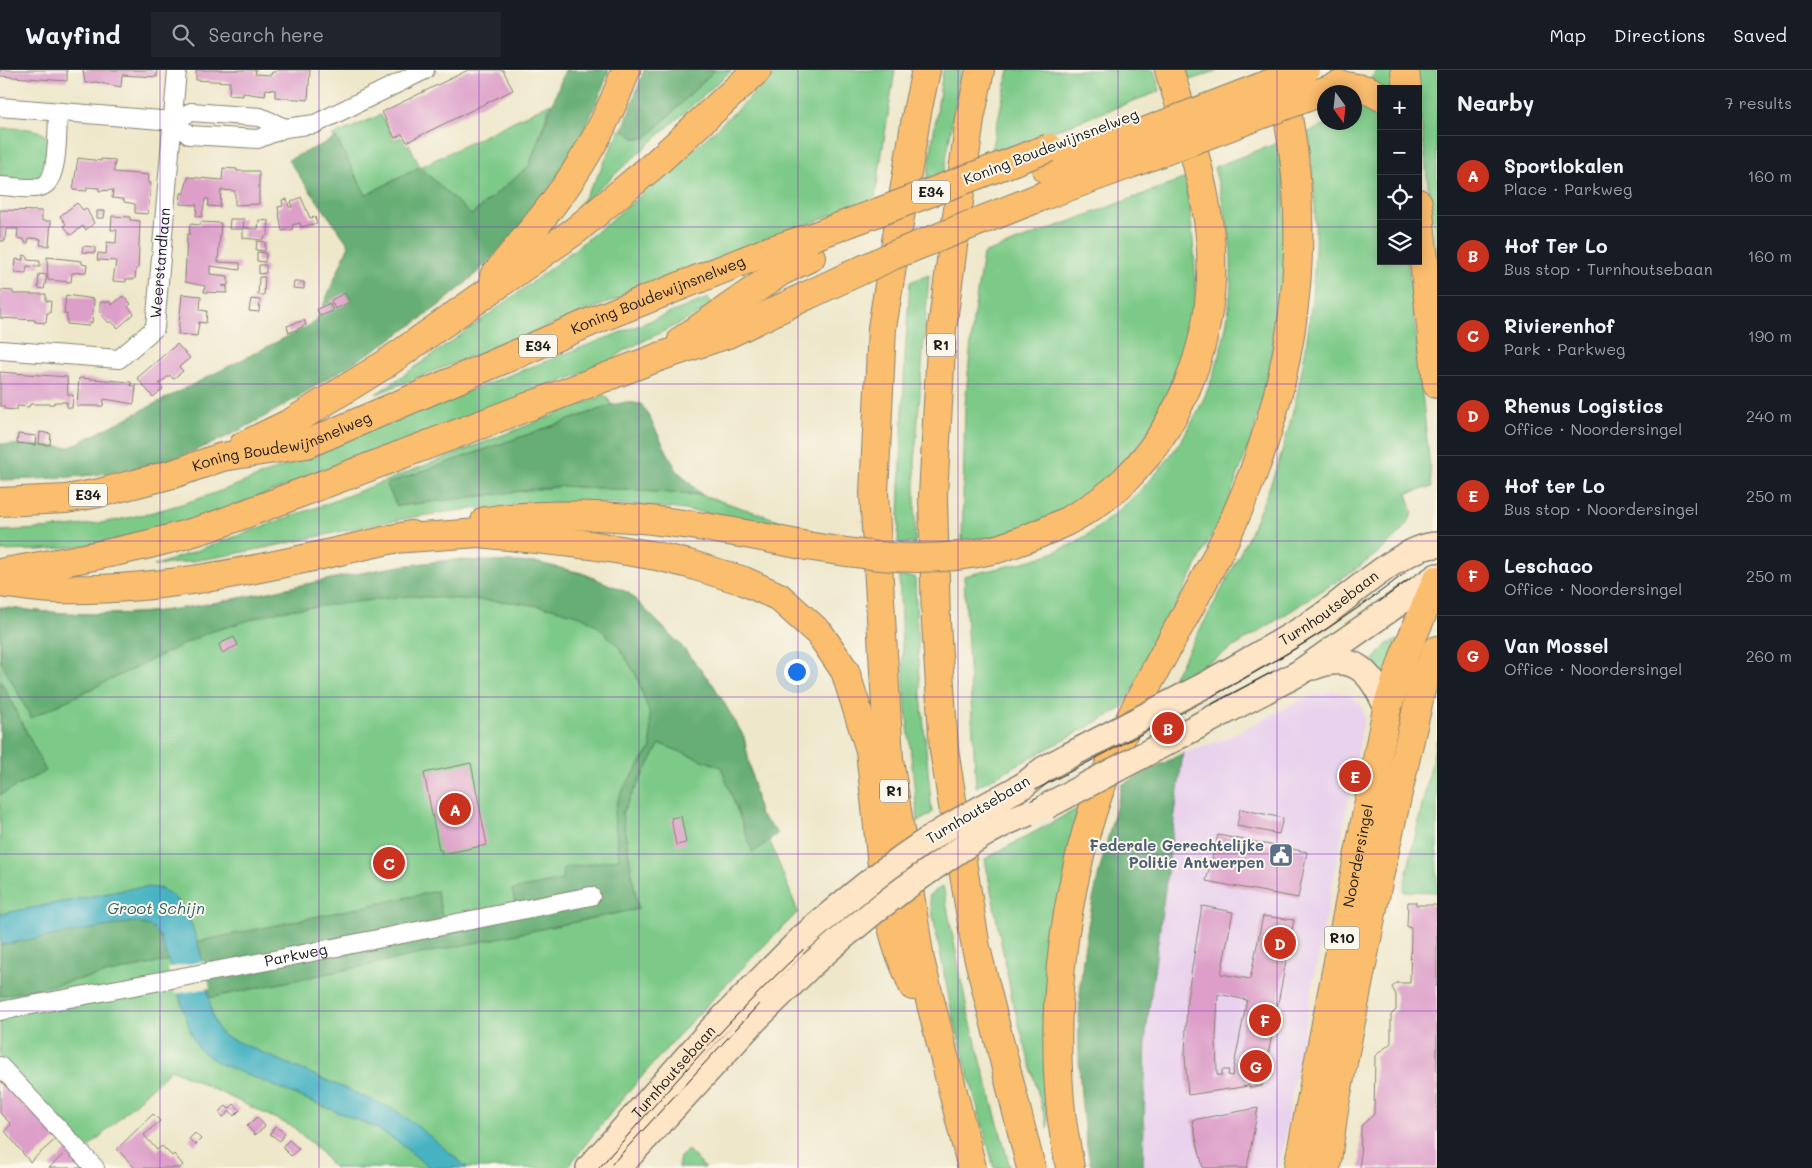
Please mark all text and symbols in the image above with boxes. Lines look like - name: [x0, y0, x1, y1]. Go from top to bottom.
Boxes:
- search box: [151, 12, 501, 57]
- text: Wayfind: [25, 19, 121, 50]
- icon: search: [169, 21, 197, 49]
- text: Search here: [209, 22, 324, 47]
- text: Map: [1549, 23, 1586, 47]
- text: Directions: [1614, 23, 1706, 47]
- text: Saved: [1734, 23, 1787, 47]
- north arrow: [1317, 85, 1362, 130]
- map controls: [1377, 85, 1422, 265]
- button: +: [1377, 85, 1422, 130]
- text: Nearby: [1457, 89, 1534, 116]
- text: 7 results: [1725, 92, 1792, 113]
- street label: Koning Boudewijnsnelweg: [960, 103, 1141, 189]
- button: −: [1377, 130, 1422, 175]
- text: Sportlokalen: [1504, 153, 1624, 178]
- text: A: [1467, 165, 1479, 186]
- text: 160 m: [1747, 165, 1792, 186]
- button: locate: [1377, 175, 1422, 220]
- text: Place · Parkweg: [1504, 178, 1632, 199]
- road number: E34: [912, 180, 950, 204]
- street label: Weerstandlaan: [145, 207, 174, 319]
- button: layers: [1377, 220, 1422, 265]
- text: Hof Ter Lo: [1504, 233, 1608, 258]
- text: B: [1468, 245, 1478, 266]
- text: 160 m: [1747, 245, 1792, 266]
- street label: Koning Boudewijnsnelweg: [567, 250, 748, 338]
- text: Bus stop · Turnhoutsebaan: [1504, 258, 1713, 279]
- text: Rivierenhof: [1504, 313, 1614, 338]
- text: C: [1467, 325, 1479, 346]
- text: 190 m: [1748, 325, 1792, 346]
- road number: E34: [519, 334, 557, 358]
- road number: R1: [927, 334, 955, 356]
- text: Park · Parkweg: [1504, 338, 1625, 359]
- text: Rhenus Logistics: [1504, 393, 1663, 418]
- text: D: [1467, 405, 1479, 426]
- text: 240 m: [1746, 405, 1792, 426]
- street label: Koning Boudewijnsnelweg: [189, 406, 374, 476]
- text: Office · Noordersingel: [1504, 418, 1682, 439]
- text: Hof ter Lo: [1504, 473, 1605, 498]
- road number: E34: [69, 484, 107, 506]
- text: E: [1468, 485, 1478, 506]
- text: 250 m: [1746, 485, 1792, 506]
- text: Bus stop · Noordersingel: [1504, 498, 1699, 519]
- text: Leschaco: [1504, 553, 1593, 578]
- street label: Turnhoutsebaan: [1275, 565, 1382, 650]
- text: F: [1468, 565, 1478, 586]
- text: 250 m: [1746, 565, 1792, 586]
- text: Office · Noordersingel: [1504, 578, 1682, 599]
- text: Van Mossel: [1504, 633, 1609, 658]
- text: G: [1467, 645, 1479, 666]
- text: 260 m: [1746, 645, 1792, 666]
- text: Office · Noordersingel: [1504, 658, 1682, 679]
- your location: [784, 659, 810, 685]
- pin: B: [1152, 709, 1184, 747]
- pin: E: [1339, 757, 1371, 795]
- street label: Turnhoutsebaan: [922, 770, 1033, 848]
- road number: R1: [880, 779, 908, 802]
- pin: A: [439, 790, 471, 828]
- street label: Noordersingel: [1338, 802, 1377, 909]
- place label: Federale Gerechtelijke Politie Antwerpen: [1089, 835, 1264, 872]
- public building icon: Federale Gerechtelijke Politie Antwerpen: [1268, 842, 1294, 868]
- pin: C: [373, 844, 405, 882]
- water label: Groot Schijn: [107, 897, 205, 918]
- pin: D: [1264, 924, 1296, 962]
- road number: R10: [1324, 926, 1360, 950]
- street label: Parkweg: [263, 938, 329, 970]
- pin: F: [1249, 1001, 1281, 1039]
- street label: Turnhoutsebaan: [626, 1020, 719, 1122]
- pin: G: [1240, 1047, 1272, 1085]

